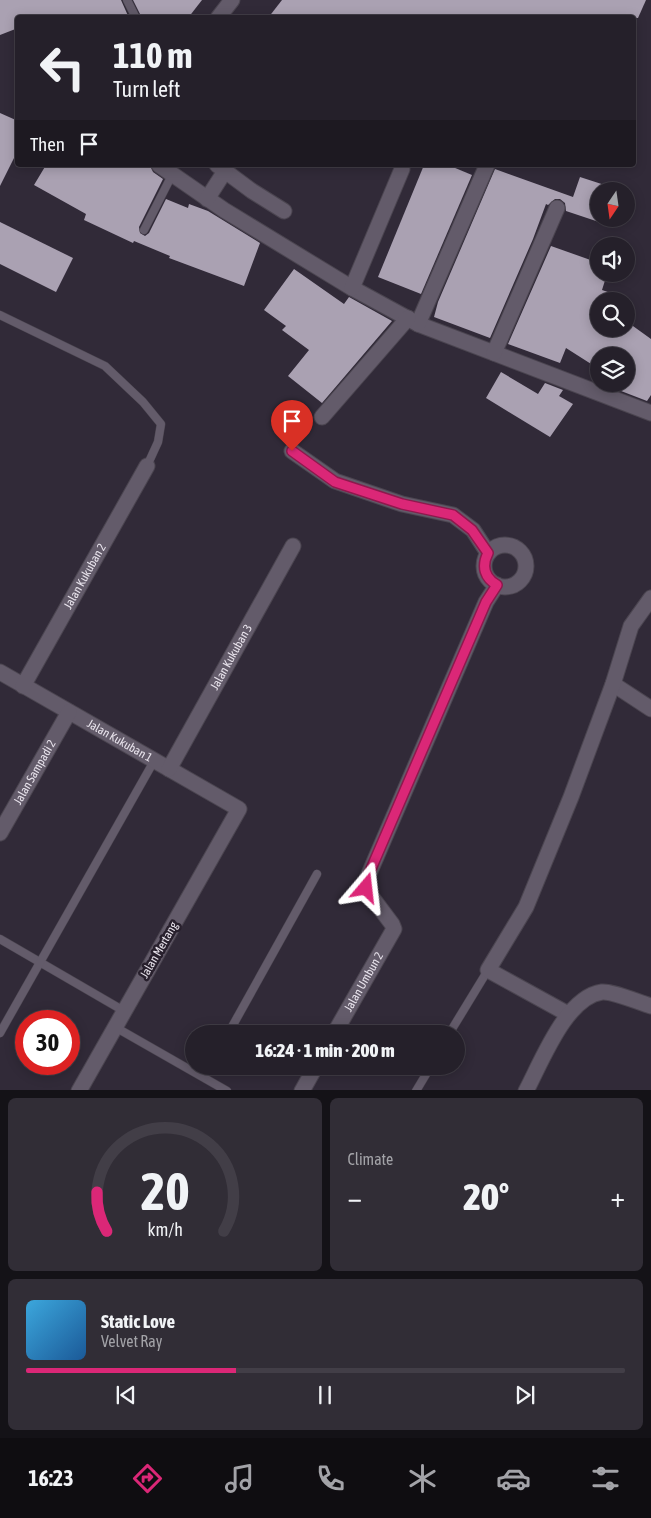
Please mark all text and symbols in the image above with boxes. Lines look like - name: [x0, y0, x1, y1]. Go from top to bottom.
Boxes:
- icon: left: [30, 35, 95, 100]
- text: 110 m: [113, 35, 192, 75]
- text: Turn left: [113, 76, 180, 102]
- icon: arrive: [75, 130, 103, 158]
- text: Then: [30, 133, 65, 155]
- north arrow: [590, 182, 635, 228]
- map controls: [590, 182, 635, 392]
- button: sound: [590, 237, 635, 282]
- button: search: [590, 292, 635, 337]
- button: layers: [590, 347, 635, 392]
- pin: [271, 400, 313, 451]
- icon: arrive: [278, 407, 306, 435]
- street label: Jalan Kukuban 2: [61, 541, 109, 611]
- street label: Jalan Kukuban 3: [207, 622, 255, 692]
- street label: Jalan Kukuban 1: [85, 716, 155, 765]
- street label: Jalan Sampadi 2: [11, 737, 59, 807]
- position arrow: [339, 861, 391, 913]
- street label: Jalan Mertang: [137, 919, 181, 981]
- street label: Jalan Umbun 2: [341, 950, 386, 1014]
- speed limit sign: 30: [15, 1010, 80, 1075]
- text: 16:24 · 1 min · 200 m: [255, 1039, 395, 1061]
- text: Climate: [348, 1150, 393, 1168]
- text: 20: [140, 1161, 189, 1221]
- text: 20°: [463, 1175, 509, 1218]
- text: −: [348, 1181, 362, 1213]
- text: +: [610, 1181, 625, 1213]
- text: km/h: [147, 1219, 182, 1240]
- text: Static Love: [101, 1310, 175, 1332]
- text: Velvet Ray: [101, 1332, 162, 1350]
- icon: previous: [112, 1381, 140, 1409]
- icon: pause: [311, 1381, 339, 1409]
- icon: next: [511, 1381, 539, 1409]
- icon: directions: [130, 1461, 165, 1496]
- icon: music: [222, 1461, 257, 1496]
- icon: phone: [313, 1461, 348, 1496]
- icon: climate: [405, 1461, 440, 1496]
- icon: car: [496, 1461, 531, 1496]
- icon: filters: [588, 1461, 623, 1496]
- text: 16:23: [28, 1465, 74, 1491]

